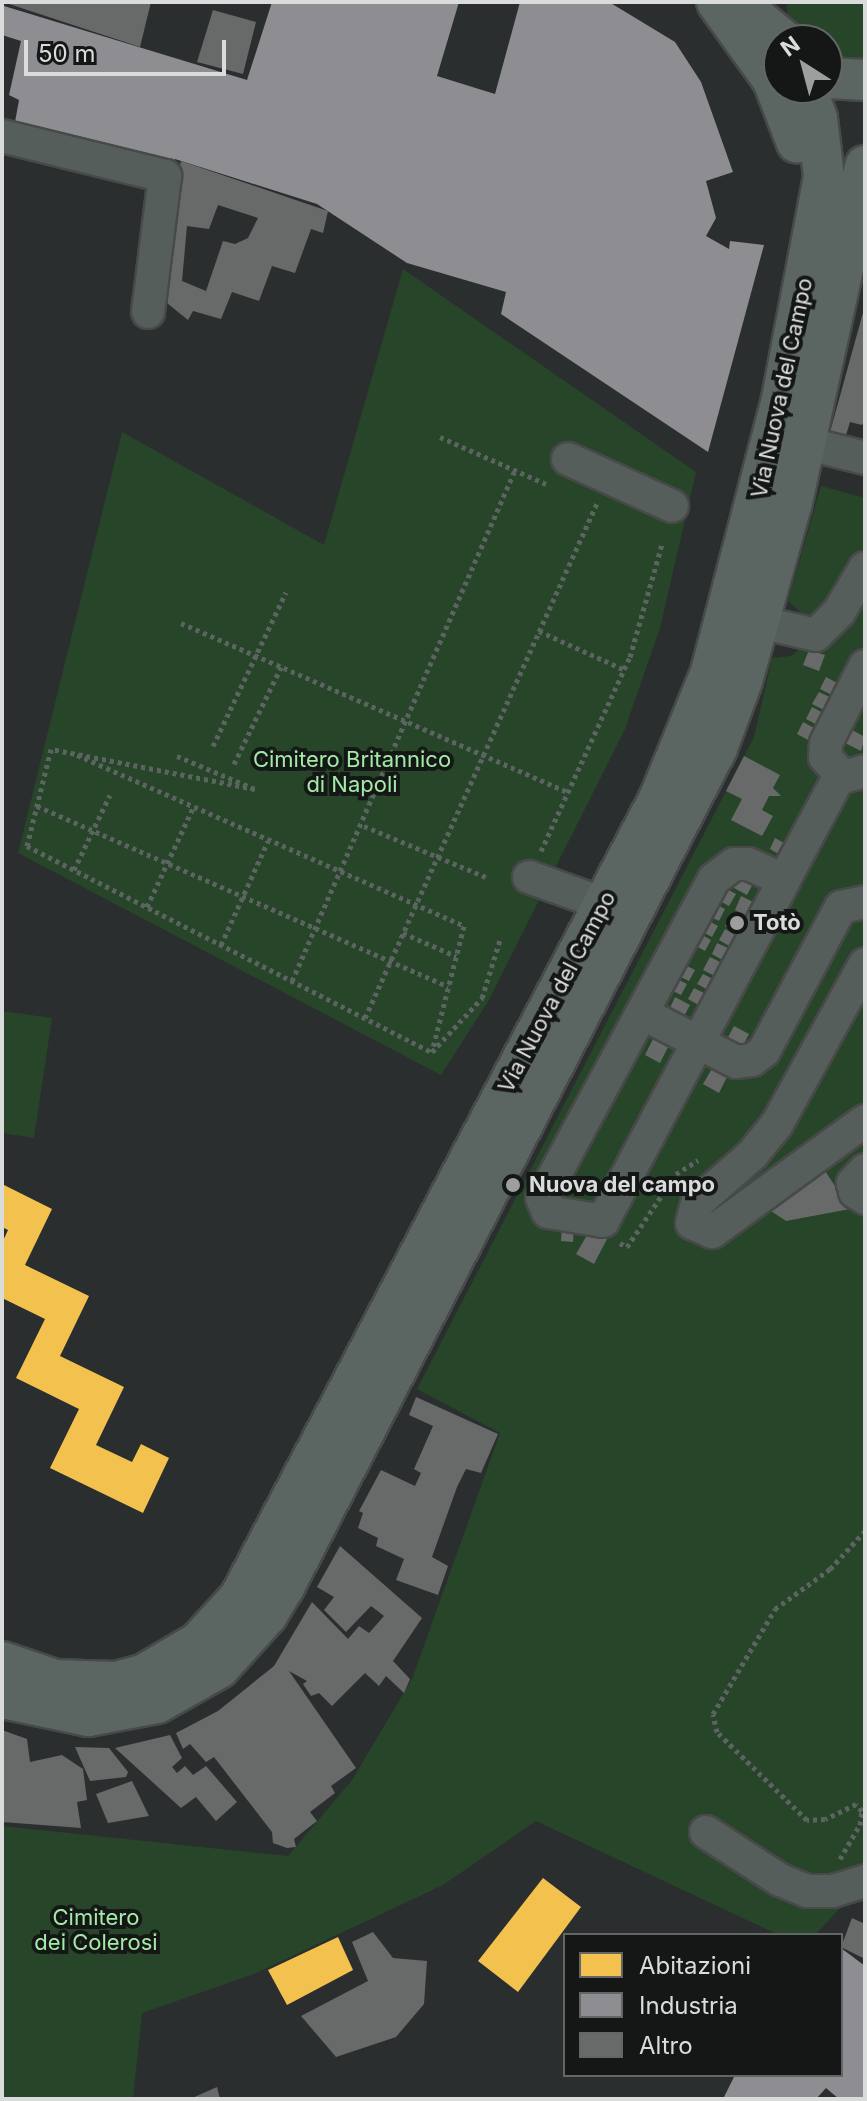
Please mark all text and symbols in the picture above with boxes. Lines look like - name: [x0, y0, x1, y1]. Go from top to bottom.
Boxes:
- scale bar: [28, 24, 230, 74]
- north arrow: [763, 24, 843, 104]
- text: N: [776, 31, 804, 62]
- text: 50 m: [38, 39, 96, 68]
- street label: Via Nuova del Campo: [746, 276, 818, 500]
- park label: Cimitero Britannico di Napoli: [253, 746, 451, 798]
- street label: Via Nuova del Campo: [493, 887, 621, 1097]
- place label: Totò: [753, 910, 801, 936]
- marker: Totò: [728, 914, 746, 932]
- place label: Nuova del campo: [529, 1172, 715, 1198]
- marker: Nuova del campo: [504, 1176, 522, 1194]
- park label: Cimitero dei Colerosi: [34, 1904, 158, 1956]
- legend: [563, 1933, 843, 2077]
- text: Abitazioni: [639, 1951, 751, 1980]
- text: Industria: [639, 1991, 738, 2020]
- text: Altro: [639, 2031, 693, 2060]

